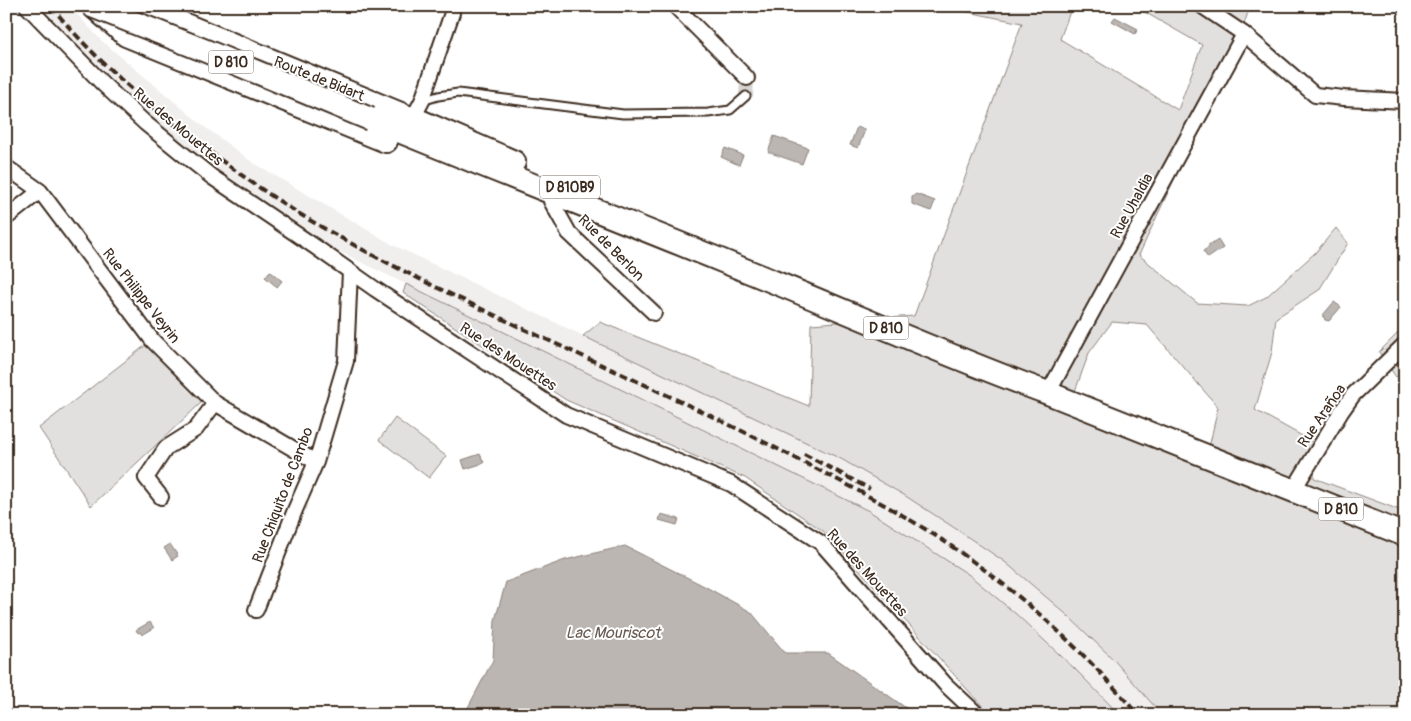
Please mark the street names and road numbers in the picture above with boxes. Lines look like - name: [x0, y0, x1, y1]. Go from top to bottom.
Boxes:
- road number: D 810: [208, 51, 254, 74]
- street label: Route de Bidart: [271, 52, 368, 106]
- street label: Rue des Mouettes: [129, 84, 227, 170]
- street label: Rue Uhaldia: [1106, 170, 1158, 242]
- road number: D 810B9: [540, 176, 600, 198]
- street label: Rue de Berlon: [574, 211, 648, 285]
- street label: Rue Philippe Veyrin: [98, 245, 184, 347]
- road number: D 810: [864, 316, 908, 339]
- street label: Rue des Mouettes: [456, 319, 560, 396]
- street label: Rue Arañoa: [1294, 381, 1350, 451]
- street label: Rue Chiquito de Cambo: [248, 425, 318, 565]
- road number: D 810: [1318, 498, 1364, 520]
- street label: Rue des Mouettes: [823, 525, 912, 621]

